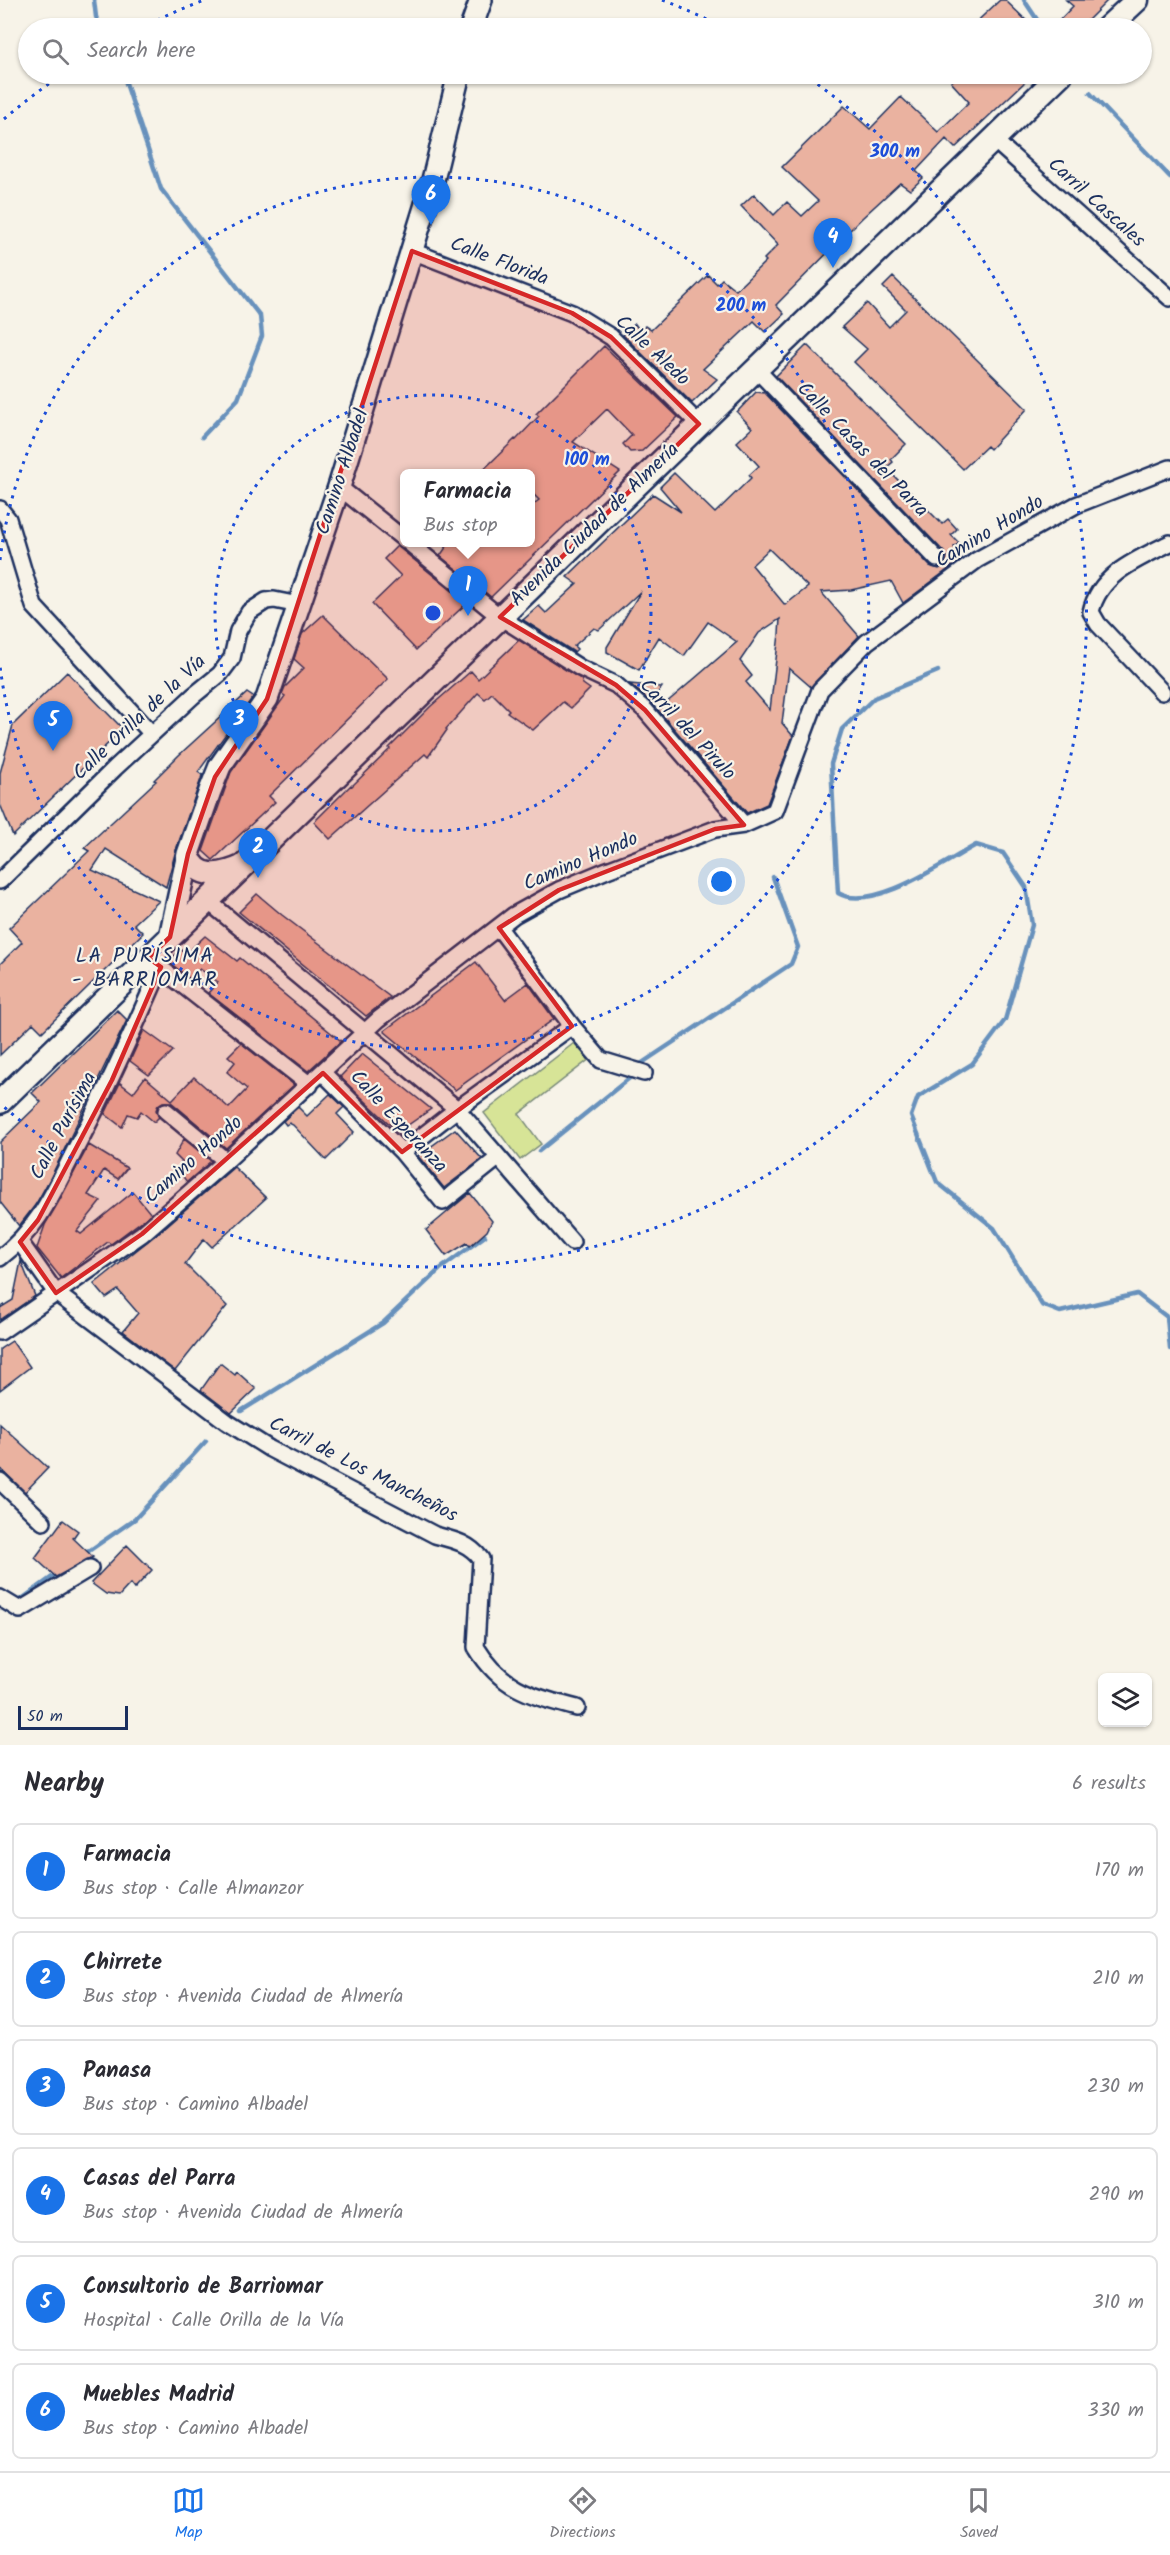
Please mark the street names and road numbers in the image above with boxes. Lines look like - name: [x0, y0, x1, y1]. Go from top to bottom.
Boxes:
- street label: Carril Cascales: [1040, 150, 1153, 256]
- street label: Calle Florida: [445, 229, 553, 295]
- street label: Calle Aledo: [607, 307, 697, 395]
- street label: Calle Casas del Parra: [788, 375, 936, 525]
- street label: Camino Albadel: [308, 405, 378, 539]
- street label: Avenida Ciudad de Almería: [503, 435, 687, 615]
- street label: Camino Hondo: [929, 487, 1051, 577]
- street label: Calle Orilla de la Vía: [66, 647, 214, 789]
- street label: Carril del Pirulo: [631, 672, 743, 788]
- street label: Camino Hondo: [519, 823, 643, 901]
- street label: Calle Esperanza: [341, 1063, 455, 1181]
- street label: Calle Purísima: [22, 1066, 106, 1186]
- street label: Camino Hondo: [137, 1108, 251, 1212]
- street label: Carril de Los Mancheños: [263, 1408, 464, 1532]

